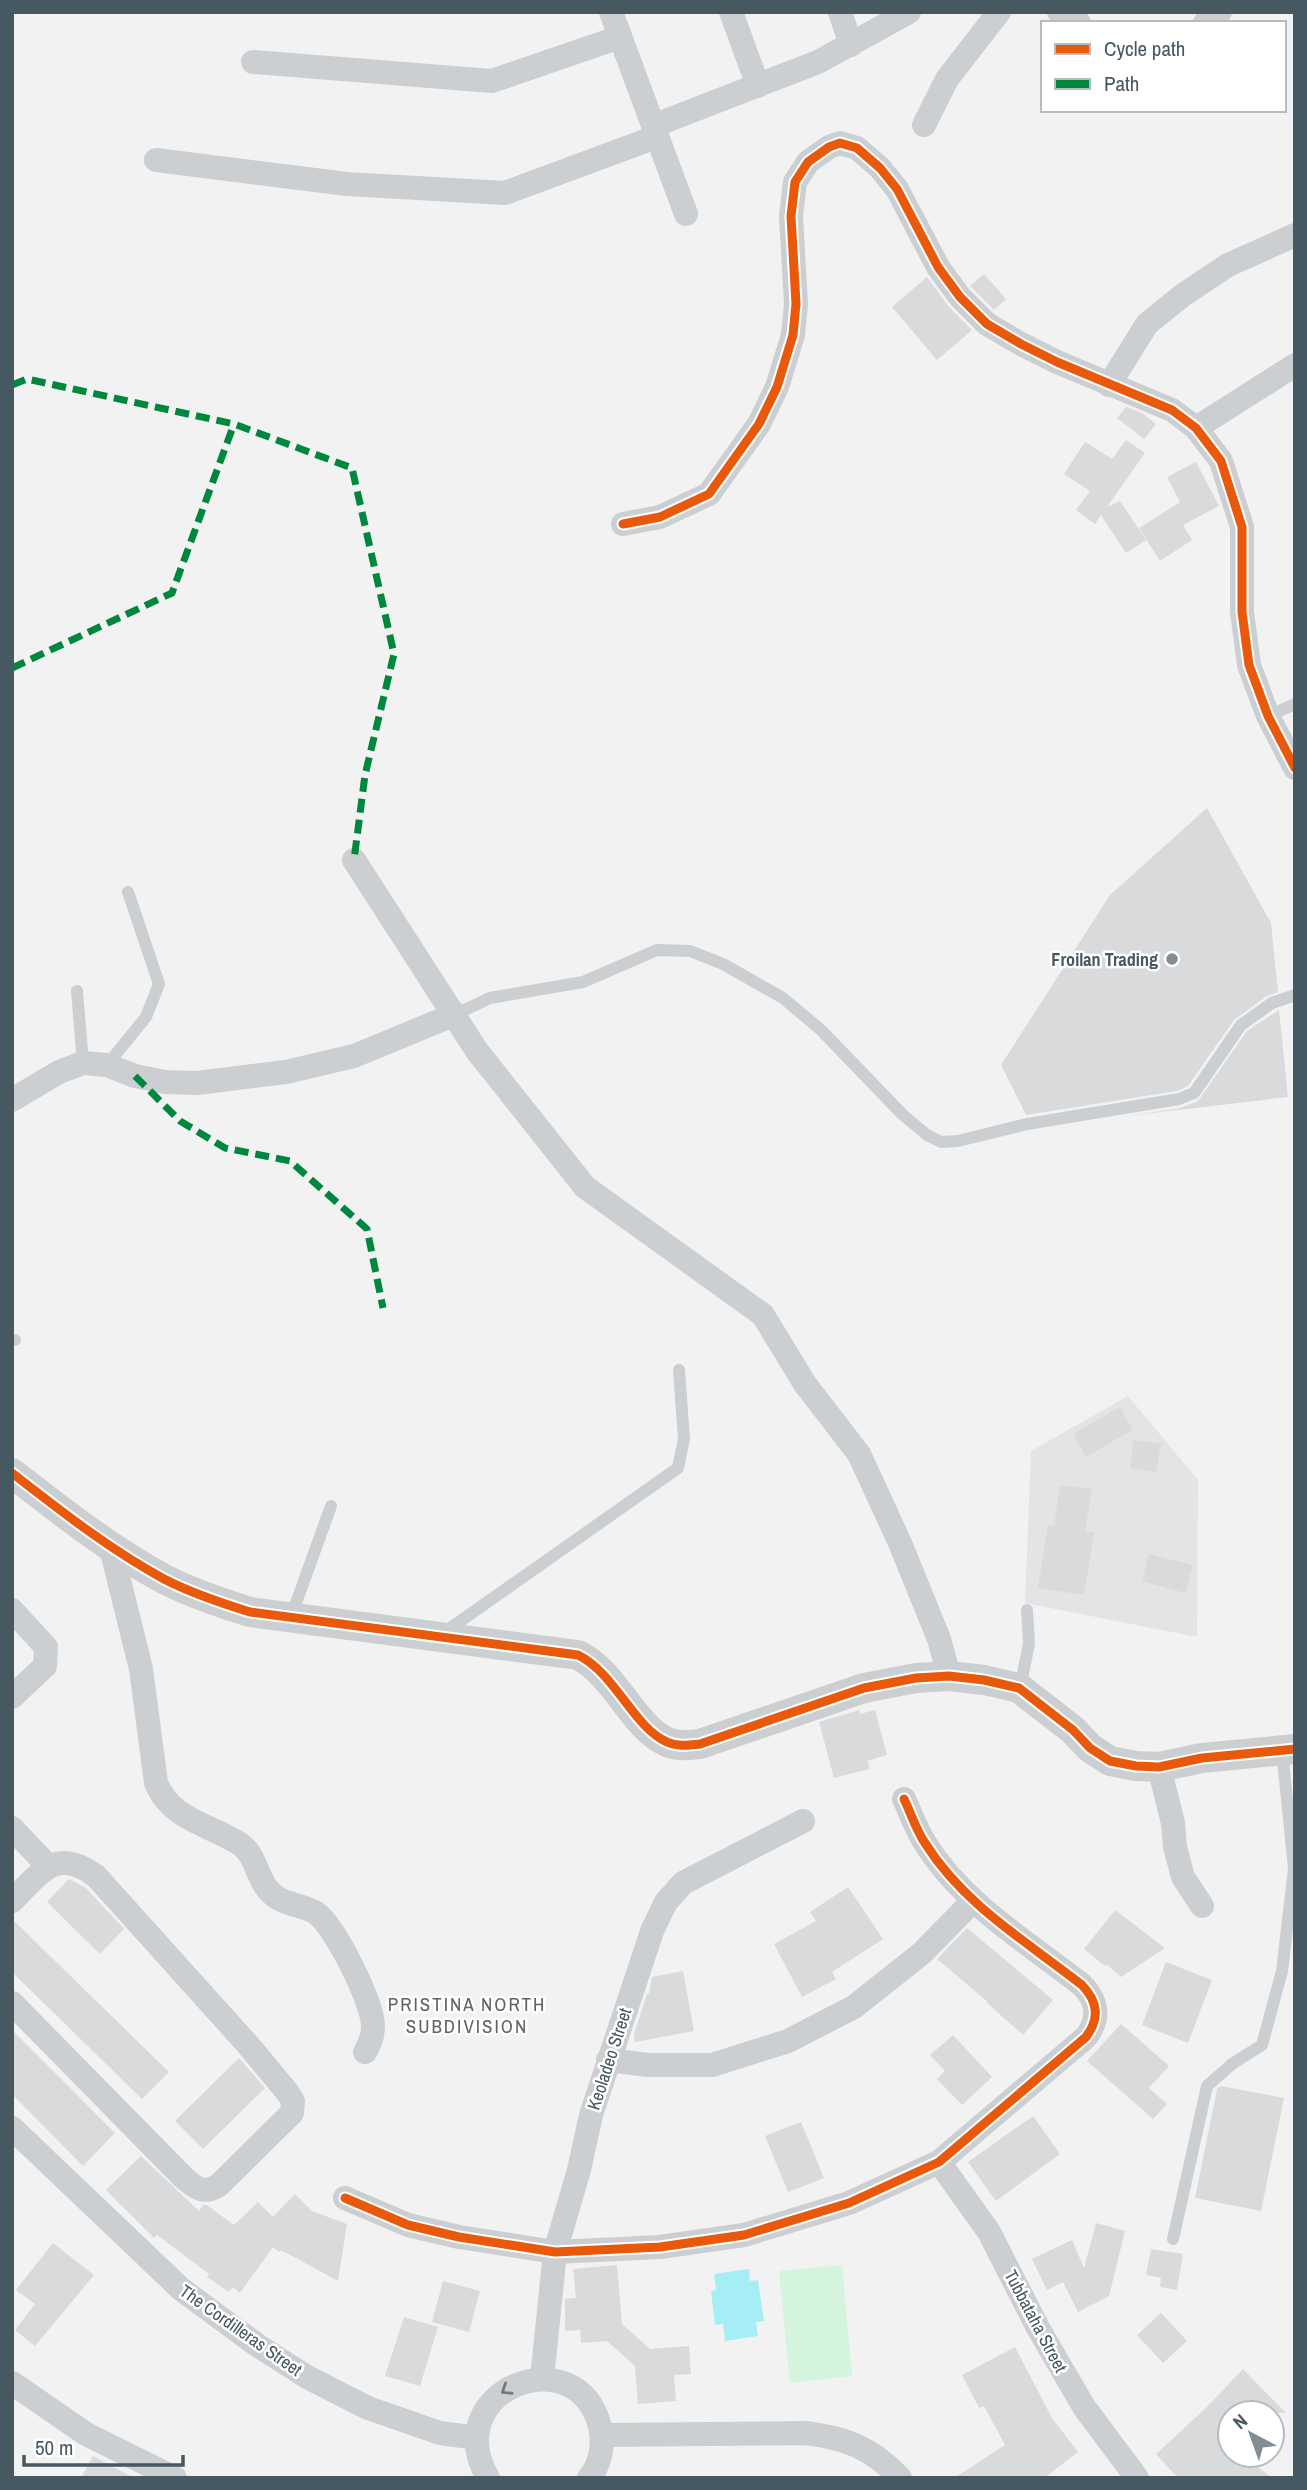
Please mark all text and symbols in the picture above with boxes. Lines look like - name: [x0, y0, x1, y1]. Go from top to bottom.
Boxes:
- legend: [1041, 21, 1286, 112]
- text: Cycle path: [1104, 34, 1185, 63]
- text: Path: [1104, 69, 1139, 98]
- place label: Froilan Trading: [1051, 947, 1158, 972]
- marker: Froilan Trading: [1164, 951, 1180, 967]
- district label: PRISTINA NORTH SUBDIVISION: [388, 1991, 546, 2039]
- street label: Keoladeo Street: [581, 2005, 637, 2113]
- street label: Tubbataha Street: [998, 2265, 1074, 2377]
- street label: The Cordilleras Street: [175, 2278, 307, 2382]
- one-way arrow: [501, 2382, 514, 2395]
- north arrow: [1216, 2399, 1286, 2469]
- text: N: [1227, 2408, 1253, 2435]
- scale bar: [24, 2424, 184, 2468]
- text: 50 m: [35, 2433, 73, 2462]

